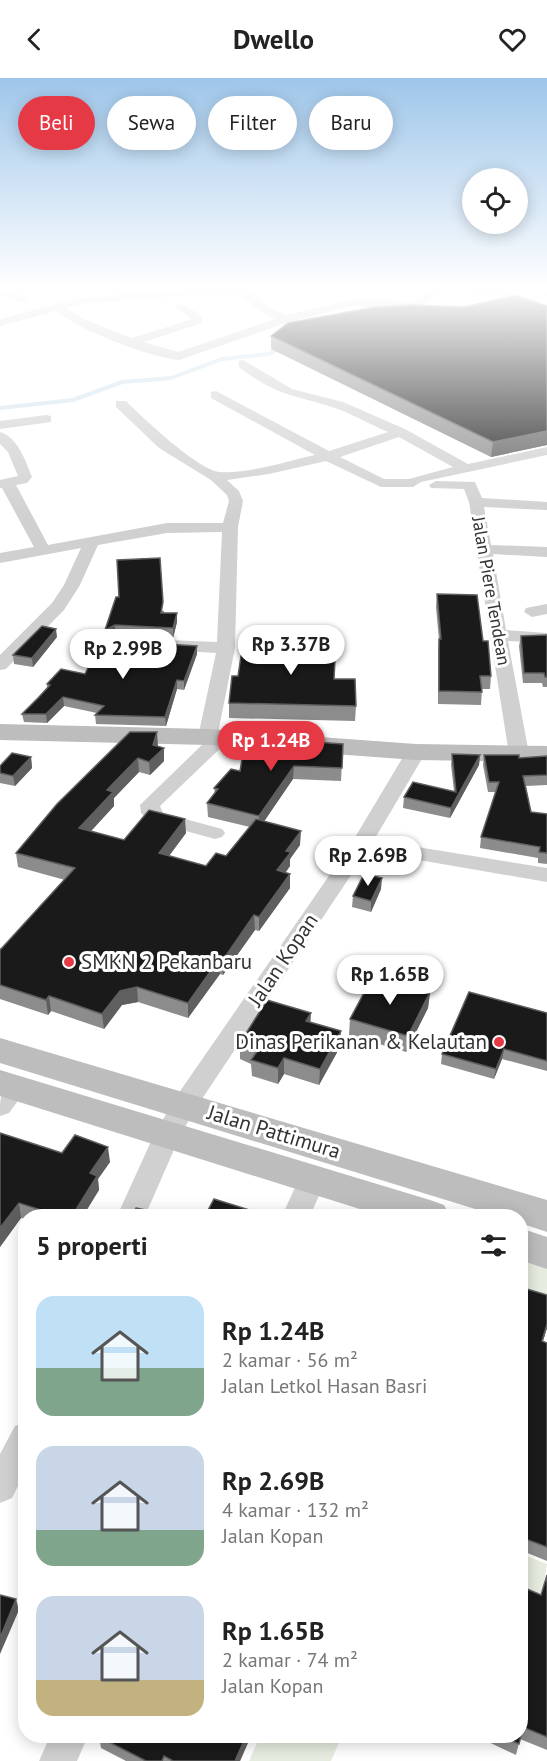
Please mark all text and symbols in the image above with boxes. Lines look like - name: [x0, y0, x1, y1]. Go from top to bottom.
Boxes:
- text: Dwello: [233, 22, 314, 56]
- icon: back: [18, 23, 51, 56]
- icon: heart: [496, 23, 529, 56]
- chip: Beli: [18, 96, 95, 150]
- chip: Sewa: [107, 96, 196, 150]
- chip: Filter: [208, 96, 297, 150]
- chip: Baru: [309, 96, 393, 150]
- map controls: [462, 168, 528, 234]
- button: locate: [462, 168, 528, 234]
- street label: Jalan Piere Tendean: [467, 514, 516, 667]
- pin: Rp 3.37B: [229, 625, 353, 676]
- pin: Rp 2.99B: [61, 629, 185, 680]
- text: Rp 3.37B: [252, 631, 330, 657]
- text: Rp 2.99B: [84, 635, 162, 661]
- pin: Rp 1.24B: [209, 721, 333, 772]
- text: Rp 1.24B: [232, 727, 310, 753]
- pin: Rp 2.69B: [306, 836, 430, 887]
- text: Rp 2.69B: [329, 842, 407, 868]
- street label: Jalan Kopan: [241, 908, 324, 1012]
- place label: SMKN 2 Pekanbaru: [81, 948, 252, 975]
- marker: SMKN 2 Pekanbaru: [62, 955, 76, 969]
- pin: Rp 1.65B: [328, 955, 452, 1006]
- text: Rp 1.65B: [351, 961, 429, 987]
- place label: Dinas Perikanan & Kelautan: [235, 1028, 487, 1055]
- marker: Dinas Perikanan & Kelautan: [492, 1035, 506, 1049]
- street label: Jalan Pattimura: [204, 1098, 344, 1165]
- text: 5 properti: [36, 1229, 148, 1262]
- icon: filters: [477, 1229, 510, 1262]
- text: Rp 1.24B: [222, 1314, 324, 1347]
- icon: home: [84, 1320, 156, 1392]
- text: 2 kamar · 56 m²: [222, 1347, 358, 1373]
- text: Jalan Letkol Hasan Basri: [222, 1373, 427, 1399]
- text: Rp 2.69B: [222, 1464, 324, 1497]
- icon: home: [84, 1470, 156, 1542]
- text: 4 kamar · 132 m²: [222, 1497, 369, 1523]
- text: Jalan Kopan: [222, 1523, 323, 1549]
- text: Rp 1.65B: [222, 1614, 324, 1647]
- icon: home: [84, 1620, 156, 1692]
- text: 2 kamar · 74 m²: [222, 1647, 358, 1673]
- text: Jalan Kopan: [222, 1673, 323, 1699]

